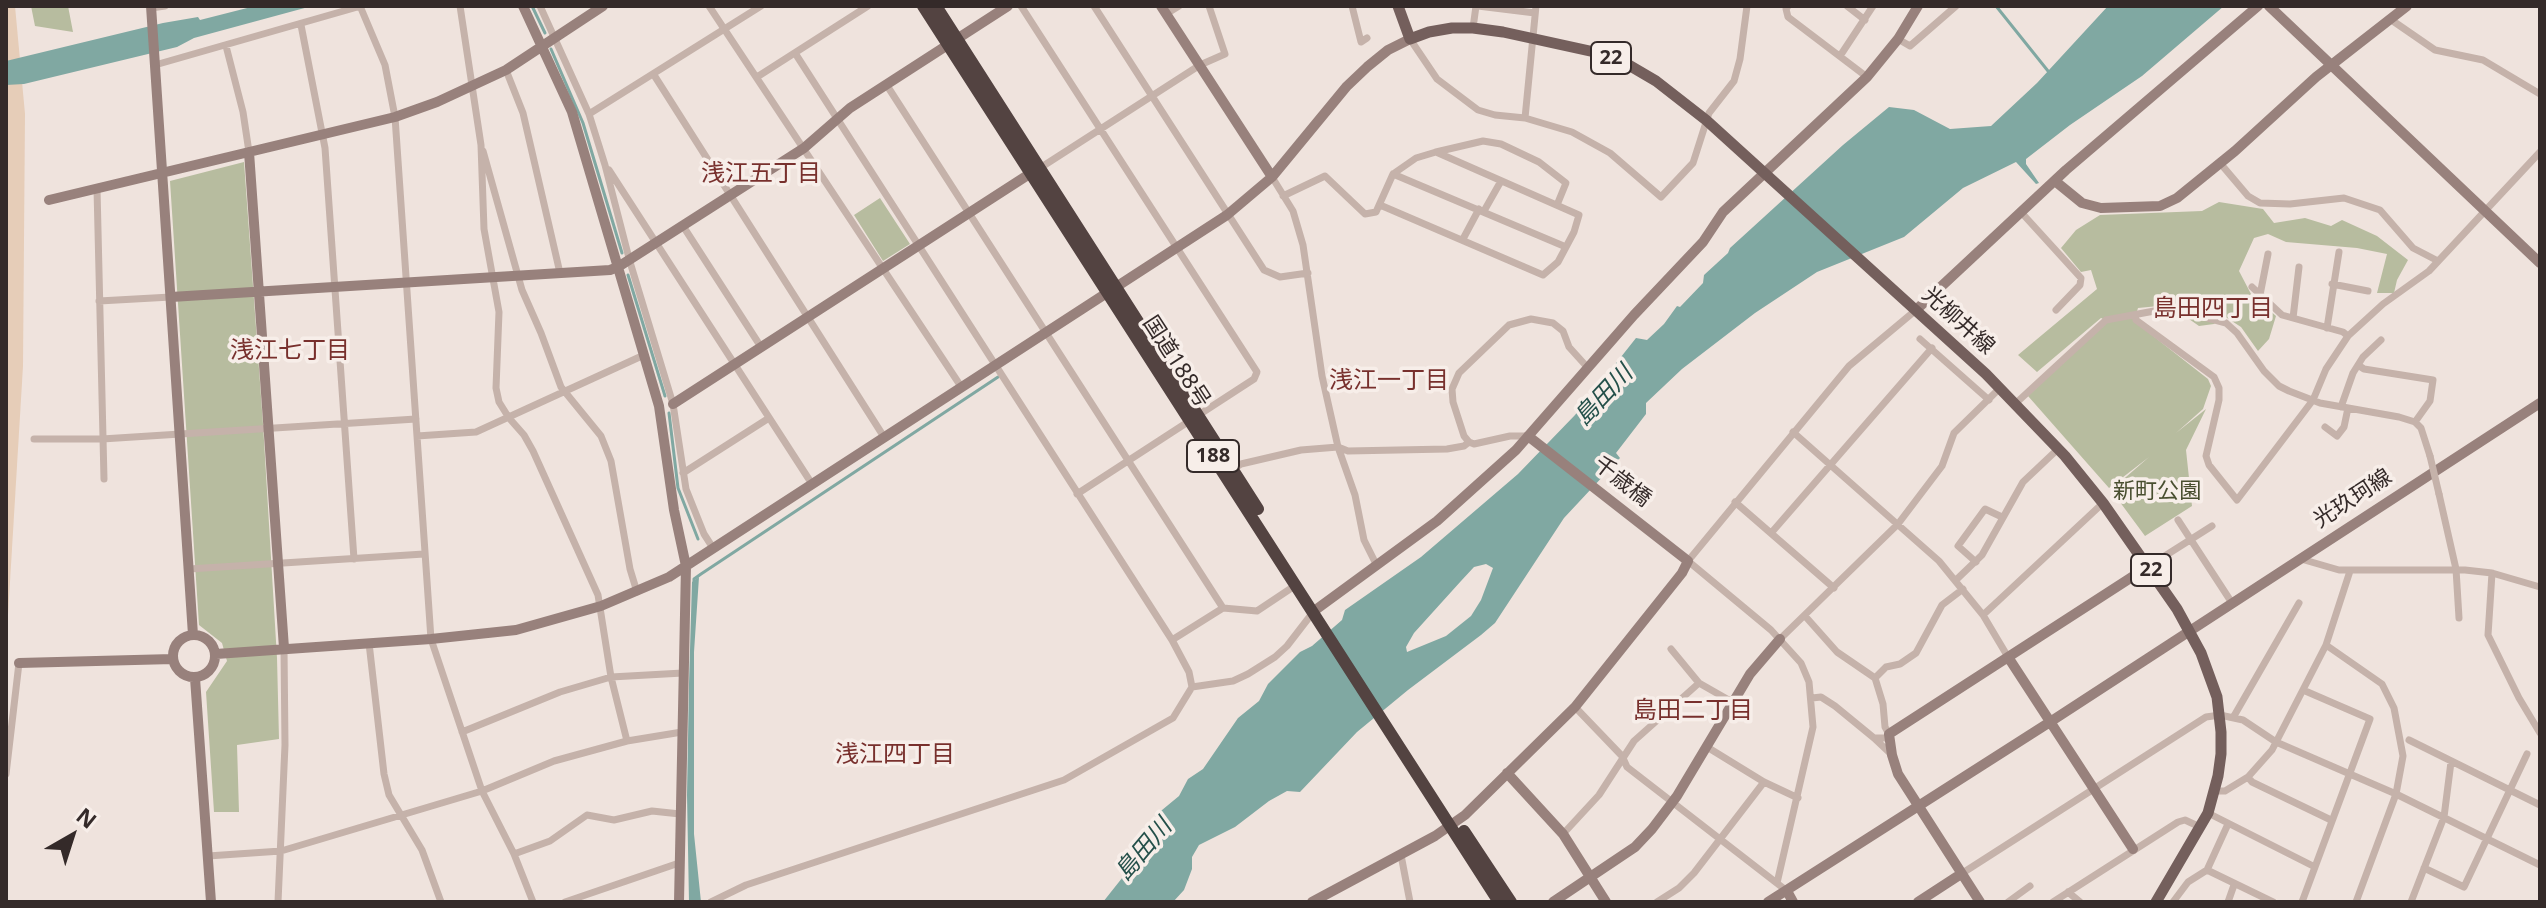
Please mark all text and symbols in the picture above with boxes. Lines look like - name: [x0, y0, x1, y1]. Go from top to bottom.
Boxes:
- road number: 22: [1591, 42, 1631, 74]
- district label: 浅江五丁目: [701, 160, 821, 188]
- street label: 光柳井線: [1916, 282, 2000, 360]
- district label: 島田四丁目: [2153, 295, 2273, 323]
- street label: 国道188号: [1137, 311, 1215, 413]
- district label: 浅江七丁目: [230, 337, 350, 365]
- water label: 島田川: [1569, 360, 1639, 432]
- district label: 浅江一丁目: [1329, 367, 1449, 395]
- road number: 188: [1187, 440, 1239, 472]
- street label: 千歳橋: [1588, 451, 1656, 513]
- street label: 光玖珂線: [2309, 464, 2397, 534]
- park label: 新町公園: [2113, 479, 2201, 505]
- road number: 22: [2131, 554, 2171, 586]
- district label: 島田二丁目: [1633, 697, 1753, 725]
- district label: 浅江四丁目: [835, 741, 955, 769]
- north arrow: [32, 796, 112, 876]
- text: N: [71, 800, 103, 835]
- water label: 島田川: [1110, 813, 1178, 887]

